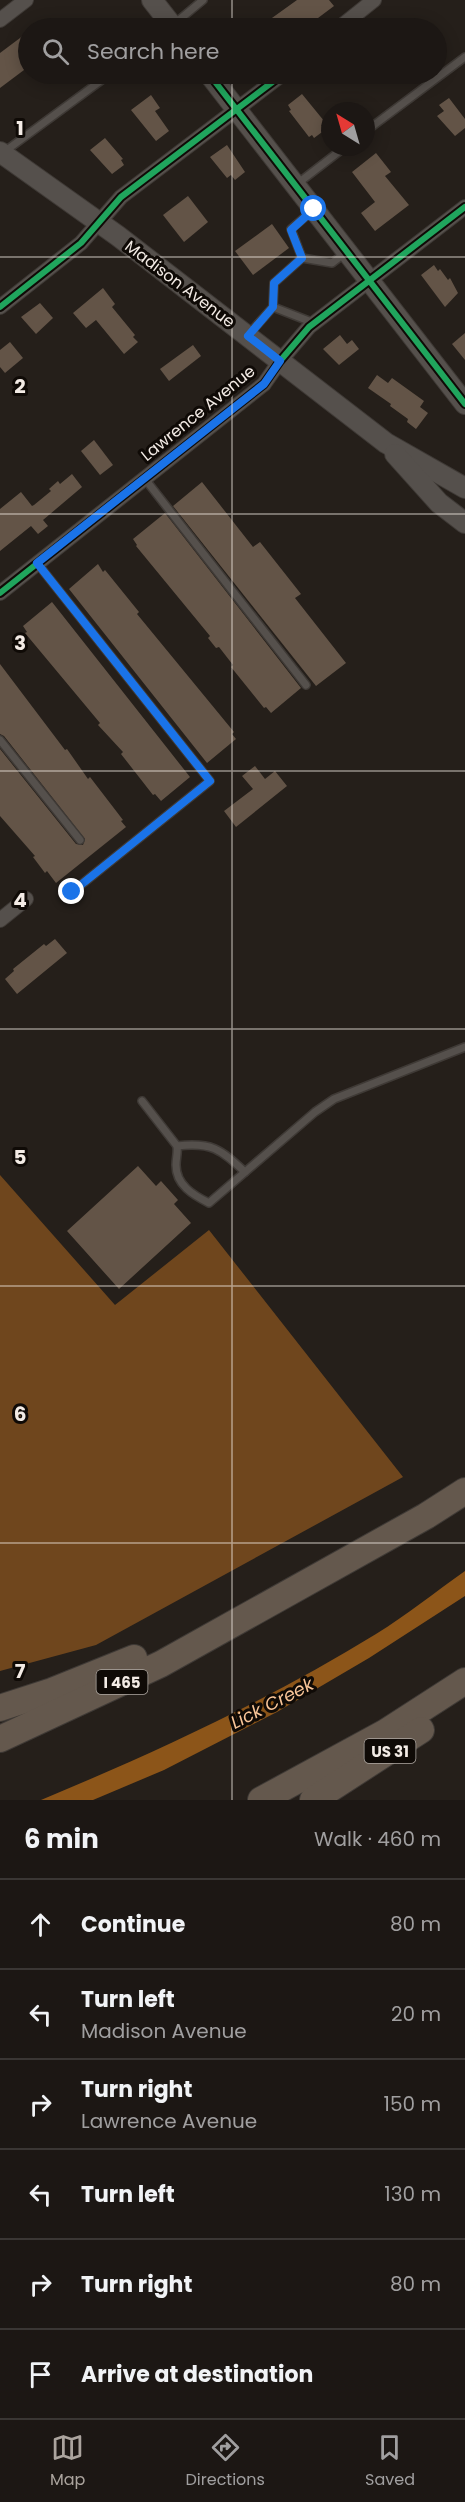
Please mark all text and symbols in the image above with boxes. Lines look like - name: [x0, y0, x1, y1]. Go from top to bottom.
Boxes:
- search box: [18, 18, 447, 84]
- icon: search: [39, 35, 72, 68]
- text: Search here: [87, 36, 220, 67]
- north arrow: [321, 102, 375, 156]
- text: 1: [16, 114, 24, 142]
- route start: [300, 195, 326, 221]
- street label: Madison Avenue: [120, 235, 240, 333]
- street label: Lawrence Avenue: [136, 360, 260, 466]
- text: 2: [14, 372, 26, 400]
- text: 3: [14, 629, 26, 657]
- route end: [58, 878, 84, 904]
- text: 4: [13, 886, 27, 914]
- text: 5: [14, 1143, 27, 1171]
- text: 6: [14, 1400, 26, 1428]
- text: 7: [15, 1657, 26, 1685]
- road number: I 465: [96, 1670, 148, 1694]
- water label: Lick Creek: [226, 1671, 318, 1735]
- road number: US 31: [364, 1739, 416, 1763]
- text: 6 min: [24, 1821, 99, 1857]
- text: Walk · 460 m: [314, 1825, 441, 1853]
- icon: ahead: [24, 1908, 57, 1941]
- text: Continue: [81, 1909, 185, 1940]
- text: 80 m: [390, 1910, 441, 1938]
- text: Turn left: [81, 1984, 175, 2015]
- icon: left: [24, 1998, 57, 2031]
- text: 20 m: [391, 2000, 441, 2028]
- text: Madison Avenue: [81, 2017, 247, 2045]
- text: Turn right: [81, 2074, 192, 2105]
- icon: right: [24, 2088, 57, 2121]
- text: 150 m: [384, 2090, 441, 2118]
- text: Lawrence Avenue: [81, 2107, 257, 2135]
- icon: left: [24, 2178, 57, 2211]
- text: Turn left: [81, 2179, 175, 2210]
- text: 130 m: [384, 2180, 441, 2208]
- icon: right: [24, 2268, 57, 2301]
- text: Turn right: [81, 2269, 192, 2300]
- text: 80 m: [390, 2270, 441, 2298]
- icon: arrive: [24, 2358, 57, 2391]
- text: Arrive at destination: [81, 2359, 313, 2390]
- tab: Map: [50, 2431, 85, 2492]
- tab: Directions: [186, 2431, 265, 2492]
- tab: Saved: [365, 2431, 415, 2492]

